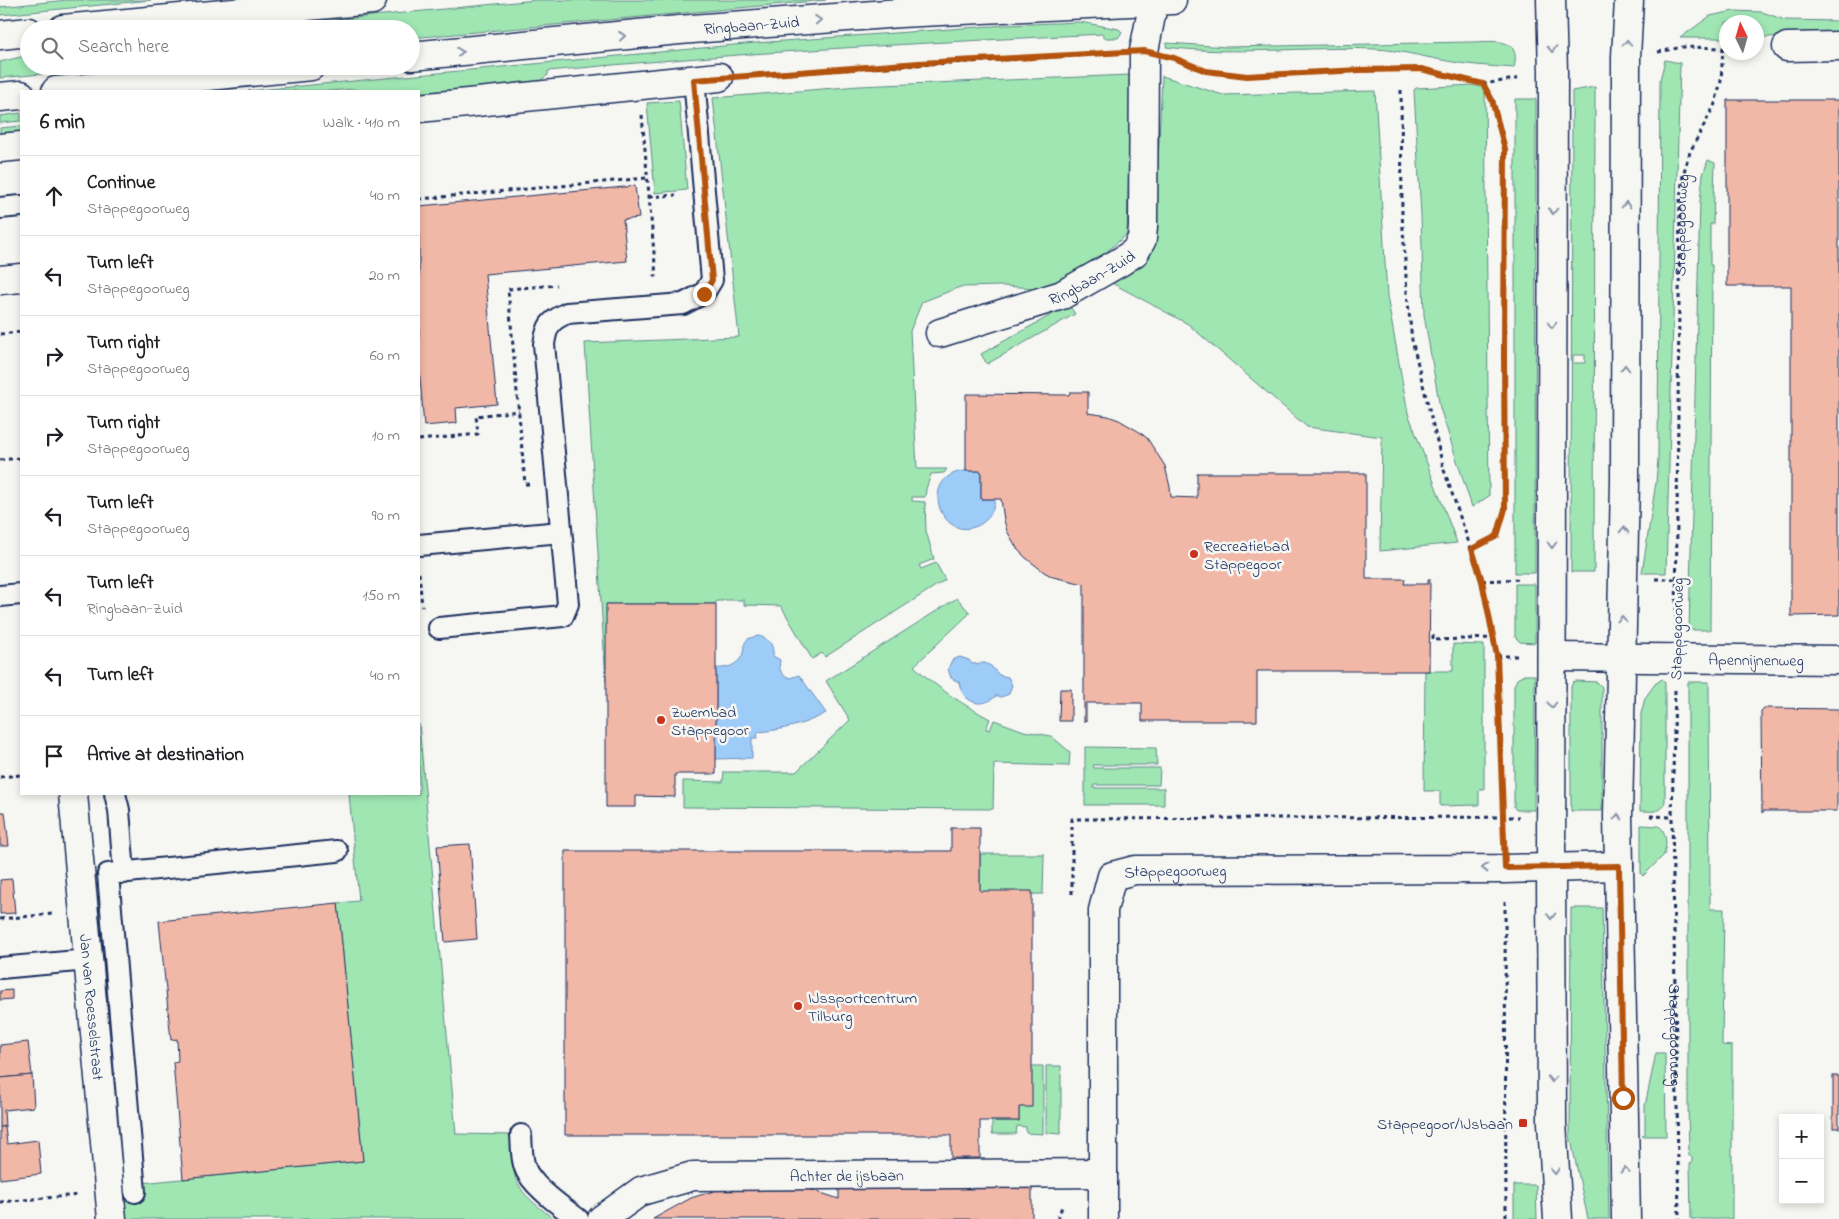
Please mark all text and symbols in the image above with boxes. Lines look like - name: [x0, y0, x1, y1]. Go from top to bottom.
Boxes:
- street label: Ringbaan-Zuid: [703, 11, 800, 42]
- one-way arrow: [815, 14, 823, 25]
- north arrow: [1719, 15, 1764, 60]
- search box: [20, 20, 420, 75]
- one-way arrow: [618, 31, 626, 42]
- icon: search: [38, 34, 66, 62]
- text: Search here: [78, 34, 169, 61]
- one-way arrow: [1621, 39, 1632, 47]
- one-way arrow: [1547, 45, 1557, 53]
- one-way arrow: [456, 46, 464, 57]
- text: 6 min: [40, 108, 85, 138]
- text: Walk · 410 m: [323, 111, 400, 135]
- text: Continue: [87, 170, 155, 197]
- street label: Stappegoorweg: [1669, 173, 1697, 276]
- icon: ahead: [40, 182, 68, 210]
- text: 40 m: [370, 184, 400, 208]
- text: Stappegoorweg: [87, 197, 190, 221]
- one-way arrow: [1621, 201, 1631, 209]
- one-way arrow: [1548, 208, 1558, 215]
- street label: Ringbaan-Zuid: [1046, 245, 1141, 312]
- text: Turn left: [87, 250, 154, 277]
- icon: left: [40, 262, 68, 290]
- text: 20 m: [369, 264, 400, 288]
- text: Stappegoorweg: [87, 277, 190, 301]
- route end: [693, 283, 716, 306]
- one-way arrow: [1547, 322, 1557, 330]
- text: Turn right: [87, 330, 160, 357]
- icon: right: [40, 342, 68, 370]
- text: 60 m: [370, 344, 400, 368]
- text: Stappegoorweg: [87, 357, 190, 381]
- one-way arrow: [1620, 364, 1630, 372]
- text: Turn right: [87, 410, 160, 437]
- icon: right: [40, 422, 68, 450]
- text: 10 m: [372, 424, 400, 448]
- text: Stappegoorweg: [87, 437, 190, 461]
- text: Turn left: [87, 490, 154, 517]
- icon: left: [40, 502, 68, 530]
- text: 90 m: [372, 504, 400, 528]
- text: Stappegoorweg: [87, 517, 190, 541]
- one-way arrow: [1618, 526, 1629, 534]
- place label: Recreatiebad Stappegoor: [1204, 535, 1289, 577]
- one-way arrow: [1547, 542, 1557, 549]
- marker: Recreatiebad Stappegoor: [1188, 548, 1200, 560]
- text: Turn left: [87, 570, 154, 597]
- street label: Stappegoorweg: [1665, 578, 1691, 681]
- icon: left: [40, 582, 68, 610]
- text: 150 m: [362, 584, 400, 608]
- text: Ringbaan-Zuid: [87, 597, 183, 621]
- one-way arrow: [1617, 615, 1627, 623]
- street label: Apennijnenweg: [1708, 649, 1804, 674]
- icon: left: [40, 662, 68, 690]
- text: Turn left: [87, 662, 154, 689]
- text: 40 m: [370, 664, 400, 688]
- place label: Zwembad Stappegoor: [671, 701, 749, 743]
- one-way arrow: [1547, 702, 1557, 710]
- marker: Zwembad Stappegoor: [655, 714, 667, 726]
- icon: arrive: [40, 742, 68, 770]
- text: Arrive at destination: [87, 742, 244, 769]
- one-way arrow: [1613, 813, 1623, 820]
- street label: Stappegoorweg: [1122, 860, 1226, 886]
- one-way arrow: [1480, 863, 1488, 874]
- one-way arrow: [1546, 912, 1556, 920]
- street label: Jan van Roesselstraat: [72, 933, 109, 1082]
- street label: Stappegoorweg: [1661, 983, 1687, 1086]
- place label: IJssportcentrum Tilburg: [808, 987, 917, 1029]
- marker: IJssportcentrum Tilburg: [792, 1000, 804, 1012]
- one-way arrow: [1547, 1075, 1557, 1083]
- route start: [1612, 1087, 1635, 1110]
- place label: Stappegoor/IJsbaan: [1377, 1113, 1513, 1137]
- map controls: [1779, 1114, 1824, 1204]
- button: +: [1779, 1114, 1824, 1159]
- marker: Stappegoor/IJsbaan: [1517, 1117, 1529, 1129]
- button: −: [1779, 1159, 1824, 1204]
- street label: Achter de ijsbaan: [790, 1164, 904, 1189]
- one-way arrow: [1620, 1166, 1630, 1174]
- one-way arrow: [1550, 1167, 1561, 1175]

